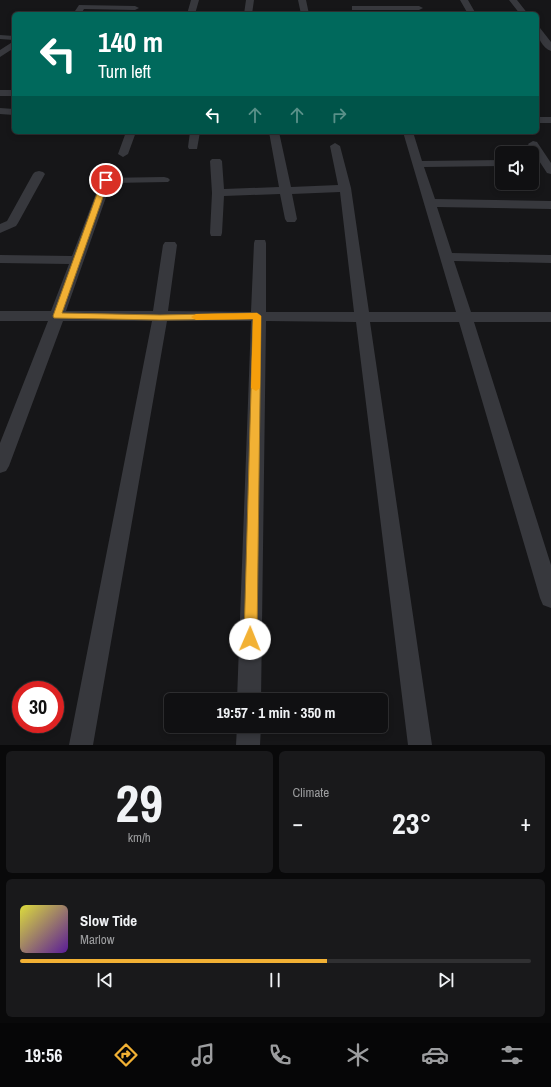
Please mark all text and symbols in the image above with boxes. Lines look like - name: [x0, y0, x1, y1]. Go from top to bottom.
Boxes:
- text: 140 m: [98, 23, 163, 61]
- icon: left: [32, 28, 84, 80]
- text: Turn left: [98, 59, 151, 84]
- icon: left: [202, 104, 224, 126]
- icon: ahead: [244, 104, 266, 126]
- icon: ahead: [286, 104, 308, 126]
- icon: right: [328, 104, 350, 126]
- map controls: [495, 146, 539, 190]
- button: sound: [495, 146, 539, 190]
- pin: [89, 163, 123, 197]
- icon: arrive: [95, 169, 117, 191]
- position arrow: [229, 618, 271, 660]
- speed limit sign: 30: [12, 681, 64, 733]
- text: 19:57 · 1 min · 350 m: [217, 702, 335, 723]
- text: 29: [116, 768, 163, 838]
- text: Climate: [293, 784, 329, 801]
- text: 23°: [392, 803, 431, 843]
- text: −: [293, 808, 303, 838]
- text: +: [520, 808, 531, 838]
- text: km/h: [128, 829, 151, 846]
- text: Slow Tide: [80, 910, 137, 931]
- text: Marlow: [80, 931, 114, 948]
- icon: previous: [94, 969, 116, 991]
- icon: pause: [264, 969, 286, 991]
- icon: next: [435, 969, 457, 991]
- icon: directions: [112, 1041, 140, 1069]
- icon: music: [189, 1041, 217, 1069]
- icon: phone: [266, 1041, 294, 1069]
- icon: climate: [344, 1041, 372, 1069]
- icon: car: [421, 1041, 449, 1069]
- icon: filters: [498, 1041, 526, 1069]
- text: 19:56: [25, 1043, 62, 1068]

